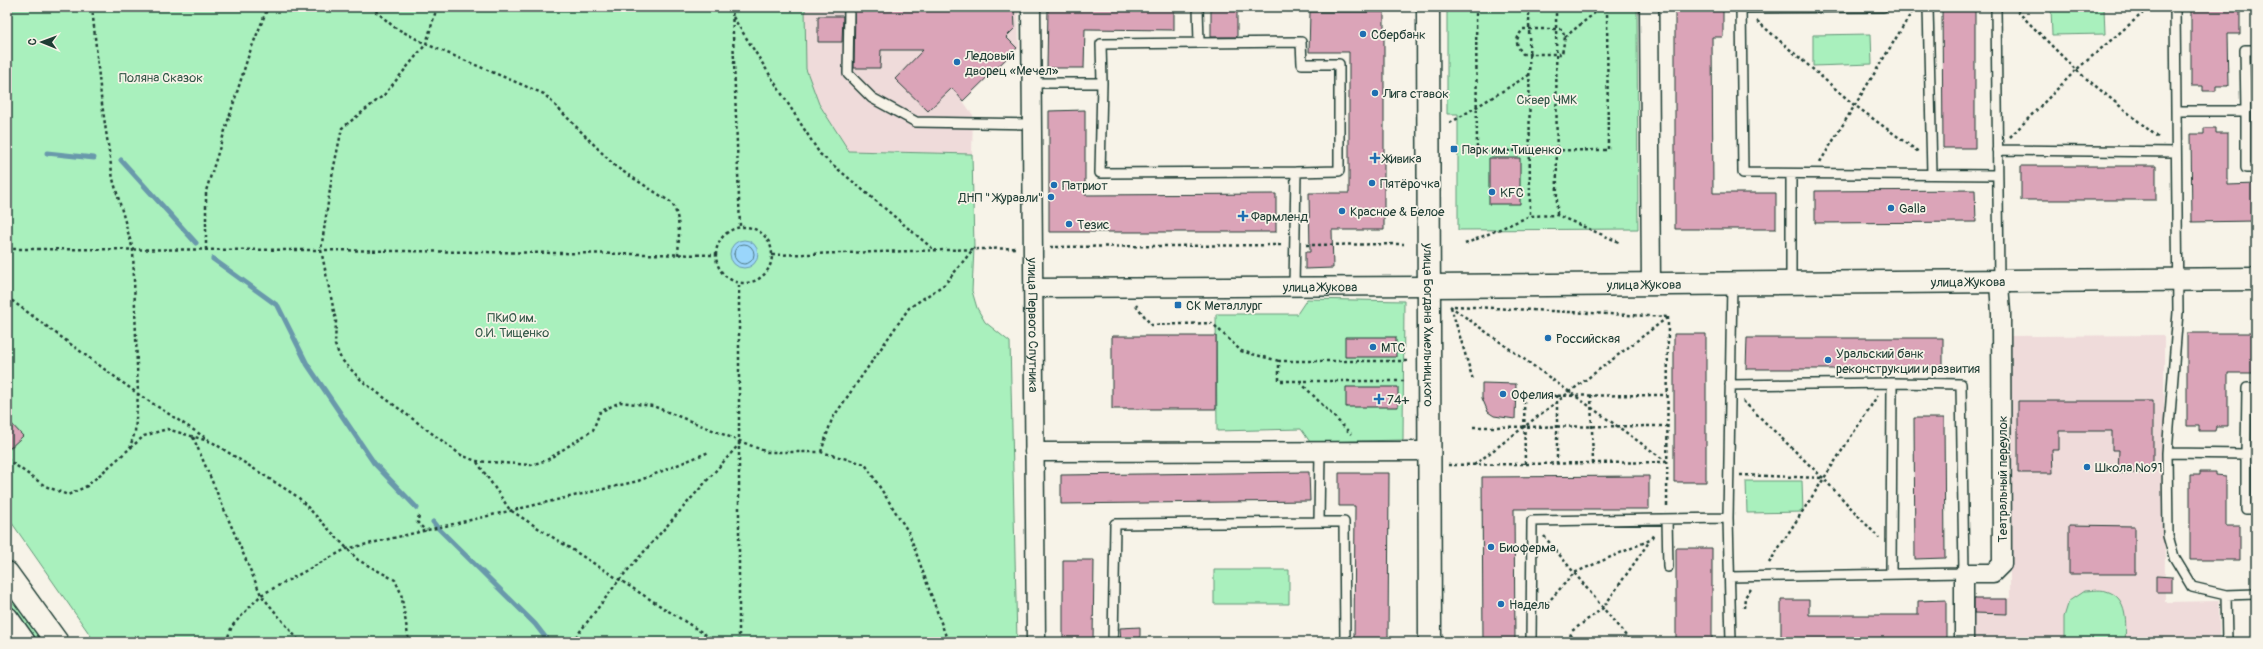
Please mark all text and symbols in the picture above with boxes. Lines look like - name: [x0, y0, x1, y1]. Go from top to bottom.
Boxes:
- north arrow: [22, 22, 62, 62]
- place label: Сбербанк: [1371, 27, 1426, 43]
- marker: Сбербанк: [1358, 29, 1368, 39]
- text: С: [26, 38, 39, 45]
- place label: Ледовый дворец «Мечел»: [964, 48, 1059, 79]
- marker: Ледовый дворец «Мечел»: [952, 57, 962, 67]
- park label: Поляна Сказок: [119, 70, 203, 86]
- place label: Лига ставок: [1382, 86, 1449, 102]
- marker: Лига ставок: [1370, 88, 1380, 98]
- park label: Сквер ЧМК: [1516, 92, 1578, 108]
- place label: Парк им. Тищенко: [1462, 142, 1562, 158]
- marker: Парк им. Тищенко: [1449, 144, 1459, 154]
- place label: Живика: [1381, 151, 1422, 167]
- marker: Живика: [1370, 153, 1380, 163]
- place label: Пятёрочка: [1380, 176, 1440, 192]
- place label: Патриот: [1062, 178, 1108, 194]
- marker: Пятёрочка: [1367, 178, 1377, 188]
- marker: Патриот: [1049, 180, 1059, 190]
- place label: KFC: [1500, 185, 1524, 201]
- marker: KFC: [1487, 187, 1497, 197]
- place label: ДНП " Журавли": [957, 190, 1043, 206]
- marker: ДНП " Журавли": [1046, 192, 1056, 202]
- place label: Galla: [1899, 201, 1926, 217]
- marker: Galla: [1886, 203, 1896, 213]
- place label: Красное & Белое: [1350, 204, 1445, 220]
- marker: Красное & Белое: [1337, 206, 1347, 216]
- place label: Фармленд: [1251, 209, 1308, 225]
- marker: Фармленд: [1238, 211, 1248, 221]
- place label: Тезис: [1077, 217, 1110, 233]
- marker: Тезис: [1064, 219, 1074, 229]
- street label: улица Богдана Хмельницкого: [1420, 242, 1436, 407]
- street label: улица Первого Спутника: [1024, 256, 1041, 393]
- street label: улица Жукова: [1930, 274, 2005, 291]
- street label: улица Жукова: [1606, 277, 1681, 294]
- street label: улица Жукова: [1282, 279, 1357, 296]
- place label: СК Металлург: [1186, 298, 1263, 314]
- marker: СК Металлург: [1173, 300, 1183, 310]
- park label: ПКиО им. О.И. Тищенко: [475, 310, 549, 341]
- place label: Российская: [1556, 331, 1620, 347]
- marker: Российская: [1543, 333, 1553, 343]
- place label: МТС: [1381, 340, 1406, 356]
- marker: МТС: [1368, 342, 1378, 352]
- place label: Уральский банк реконструкции и развития: [1836, 346, 1980, 377]
- marker: Уральский банк реконструкции и развития: [1823, 355, 1833, 365]
- place label: Офелия: [1511, 387, 1554, 403]
- marker: Офелия: [1498, 389, 1508, 399]
- place label: 74+: [1387, 392, 1409, 408]
- marker: 74+: [1374, 394, 1384, 404]
- street label: Театральный переулок: [1995, 415, 2011, 542]
- place label: Школа №91: [2095, 460, 2163, 476]
- marker: Школа №91: [2082, 462, 2092, 472]
- place label: Биоферма: [1499, 540, 1556, 556]
- marker: Биоферма: [1486, 542, 1496, 552]
- place label: Надель: [1509, 597, 1550, 613]
- marker: Надель: [1496, 599, 1506, 609]

